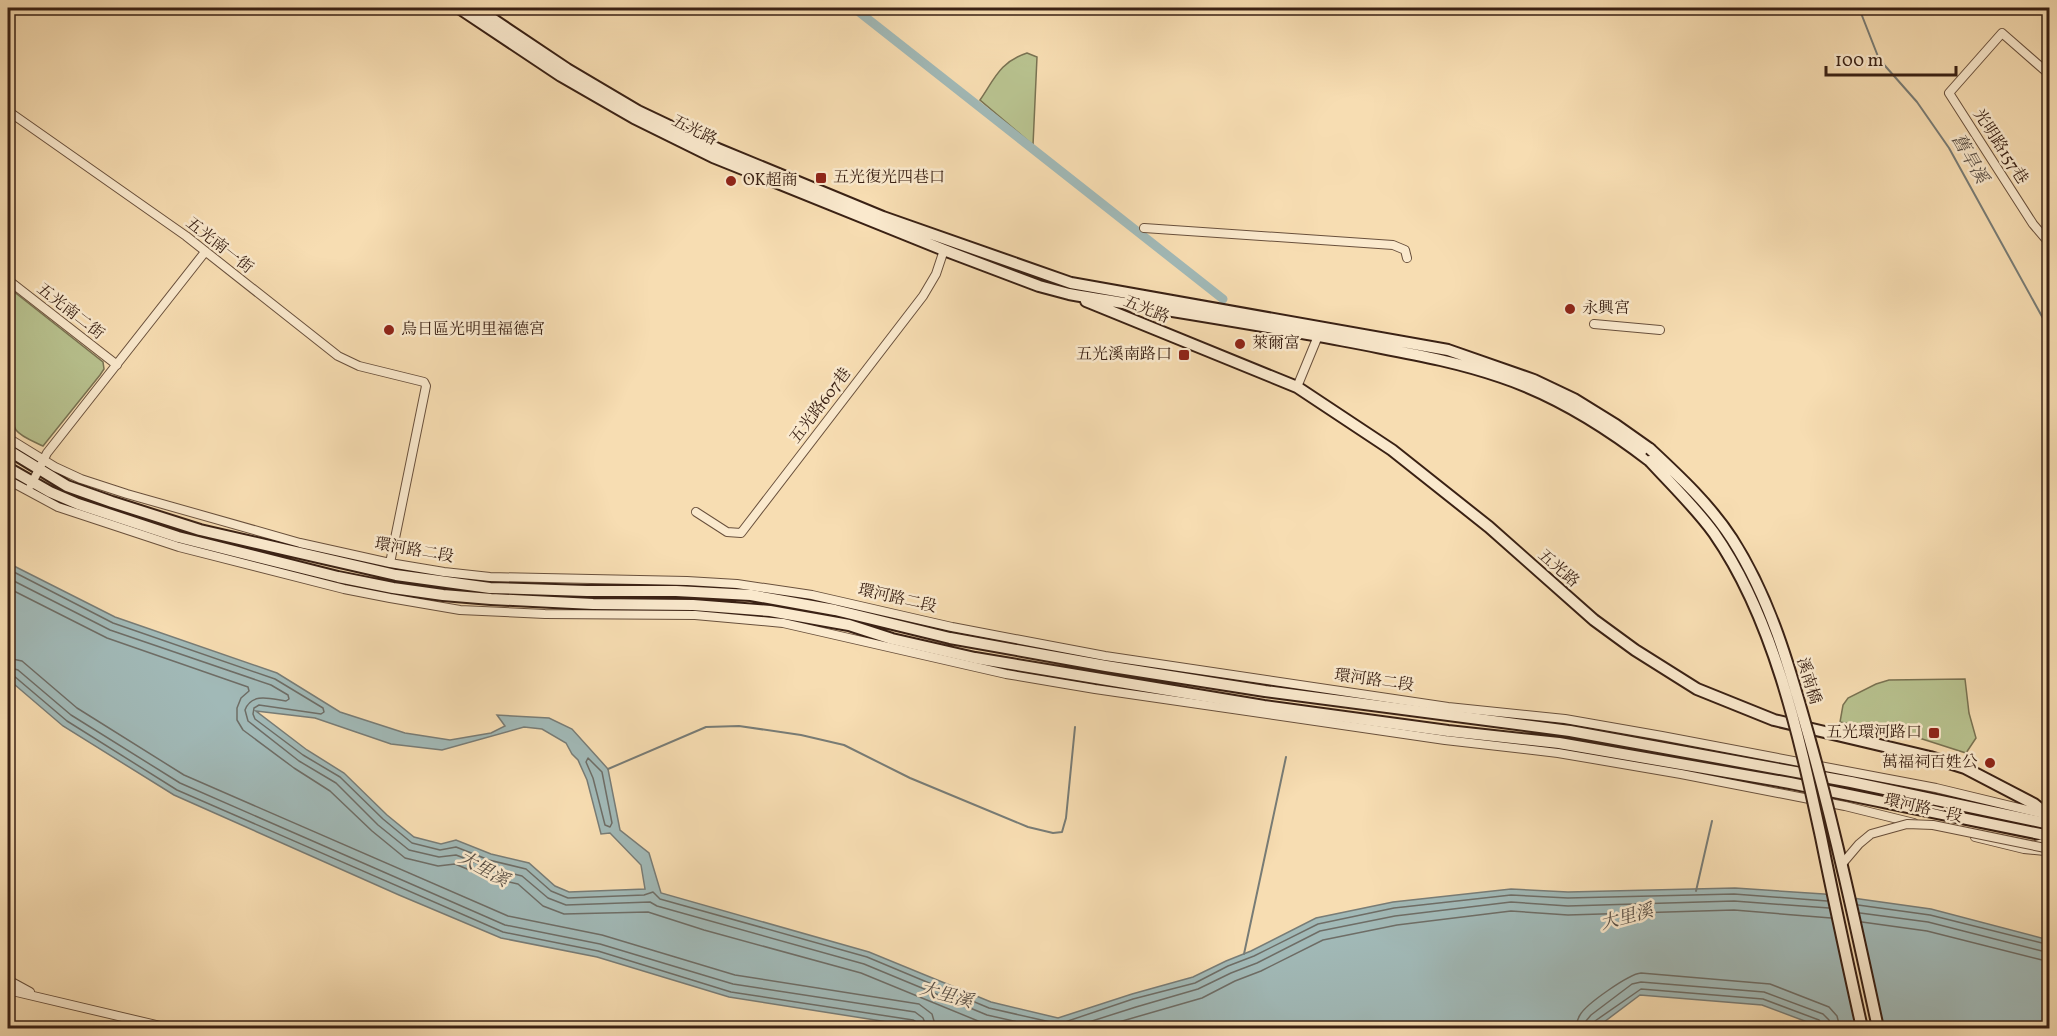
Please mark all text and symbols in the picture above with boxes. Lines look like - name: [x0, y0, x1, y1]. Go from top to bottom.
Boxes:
- scale bar: [1826, 39, 1956, 77]
- text: 100 m: [1835, 49, 1884, 74]
- street label: 光明路157巷: [1967, 105, 2033, 189]
- street label: 五光路: [668, 111, 720, 151]
- water label: 舊旱溪: [1945, 129, 1994, 190]
- place label: 五光復光四巷口: [833, 167, 945, 189]
- place label: OK超商: [743, 170, 798, 192]
- marker: 五光復光四巷口: [814, 171, 828, 185]
- marker: OK超商: [724, 174, 738, 188]
- street label: 五光南一街: [181, 213, 257, 279]
- street label: 五光南二街: [32, 279, 108, 345]
- street label: 五光路: [1120, 291, 1172, 329]
- place label: 永興宮: [1582, 298, 1630, 320]
- marker: 永興宮: [1563, 302, 1577, 316]
- place label: 烏日區光明里福德宮: [401, 319, 545, 341]
- marker: 烏日區光明里福德宮: [382, 323, 396, 337]
- place label: 萊爾富: [1252, 333, 1300, 355]
- marker: 萊爾富: [1233, 337, 1247, 351]
- place label: 五光溪南路口: [1076, 344, 1172, 366]
- marker: 五光溪南路口: [1177, 348, 1191, 362]
- street label: 五光路607巷: [785, 364, 857, 448]
- street label: 環河路二段: [373, 533, 455, 569]
- street label: 五光路: [1533, 545, 1583, 593]
- street label: 環河路二段: [856, 579, 938, 619]
- street label: 溪南橋: [1790, 655, 1826, 707]
- street label: 環河路二段: [1333, 665, 1415, 697]
- place label: 五光環河路口: [1826, 722, 1922, 744]
- marker: 五光環河路口: [1927, 726, 1941, 740]
- place label: 萬福祠百姓公: [1882, 752, 1978, 774]
- marker: 萬福祠百姓公: [1983, 756, 1997, 770]
- street label: 環河路一段: [1882, 789, 1964, 829]
- water label: 大里溪: [453, 846, 514, 895]
- water label: 大里溪: [1598, 898, 1658, 937]
- water label: 大里溪: [917, 977, 977, 1016]

